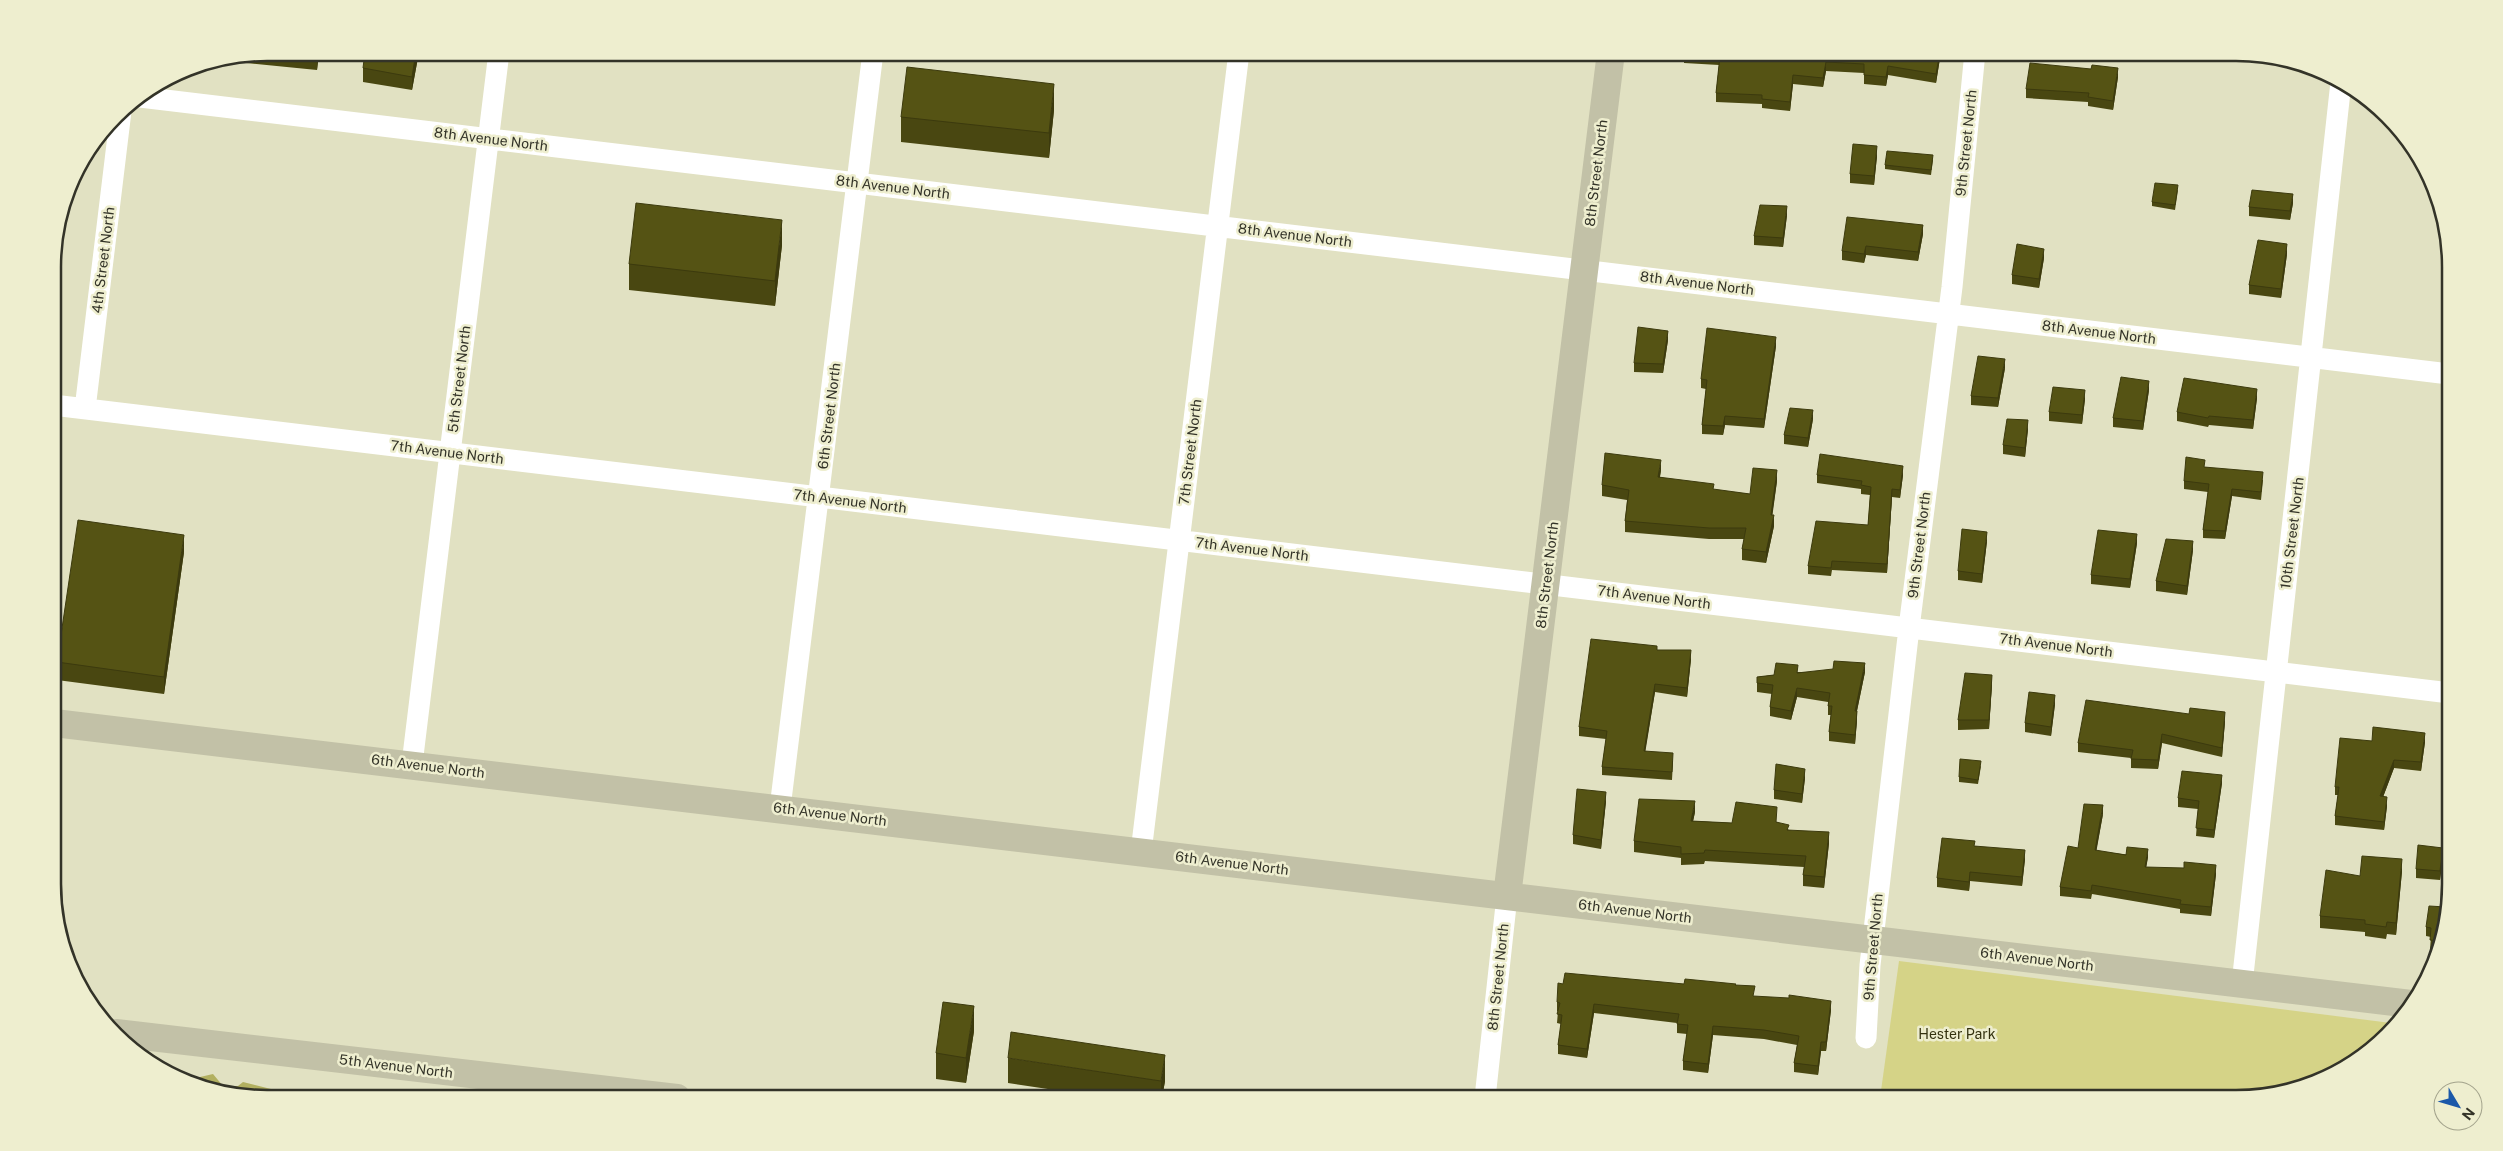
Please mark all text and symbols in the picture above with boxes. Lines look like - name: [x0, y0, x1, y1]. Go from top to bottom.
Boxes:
- street label: 9th Street North: [1952, 89, 1980, 197]
- street label: 8th Street North: [1582, 119, 1610, 227]
- street label: 8th Avenue North: [433, 124, 549, 154]
- street label: 8th Avenue North: [835, 172, 951, 202]
- street label: 4th Street North: [89, 206, 117, 314]
- street label: 8th Avenue North: [1237, 220, 1353, 250]
- street label: 8th Avenue North: [1639, 268, 1755, 298]
- street label: 8th Avenue North: [2041, 317, 2157, 347]
- street label: 5th Street North: [445, 325, 473, 433]
- street label: 6th Street North: [815, 362, 843, 470]
- street label: 7th Street North: [1176, 398, 1204, 506]
- street label: 7th Avenue North: [390, 437, 504, 467]
- street label: 10th Street North: [2277, 476, 2307, 590]
- street label: 7th Avenue North: [793, 486, 907, 516]
- street label: 9th Street North: [1905, 491, 1933, 599]
- street label: 8th Street North: [1533, 521, 1561, 629]
- street label: 7th Avenue North: [1195, 534, 1309, 564]
- street label: 7th Avenue North: [1597, 582, 1711, 612]
- street label: 7th Avenue North: [1999, 630, 2113, 660]
- street label: 6th Avenue North: [370, 751, 486, 781]
- street label: 6th Avenue North: [772, 799, 888, 829]
- street label: 6th Avenue North: [1174, 848, 1290, 878]
- street label: 9th Street North: [1860, 893, 1886, 1001]
- street label: 6th Avenue North: [1577, 896, 1693, 926]
- street label: 8th Street North: [1484, 923, 1512, 1031]
- street label: 6th Avenue North: [1979, 944, 2095, 974]
- park label: Hester Park: [1918, 1026, 1996, 1042]
- street label: 5th Avenue North: [338, 1051, 454, 1081]
- north arrow: [2433, 1081, 2483, 1131]
- text: N: [2459, 1105, 2478, 1123]

